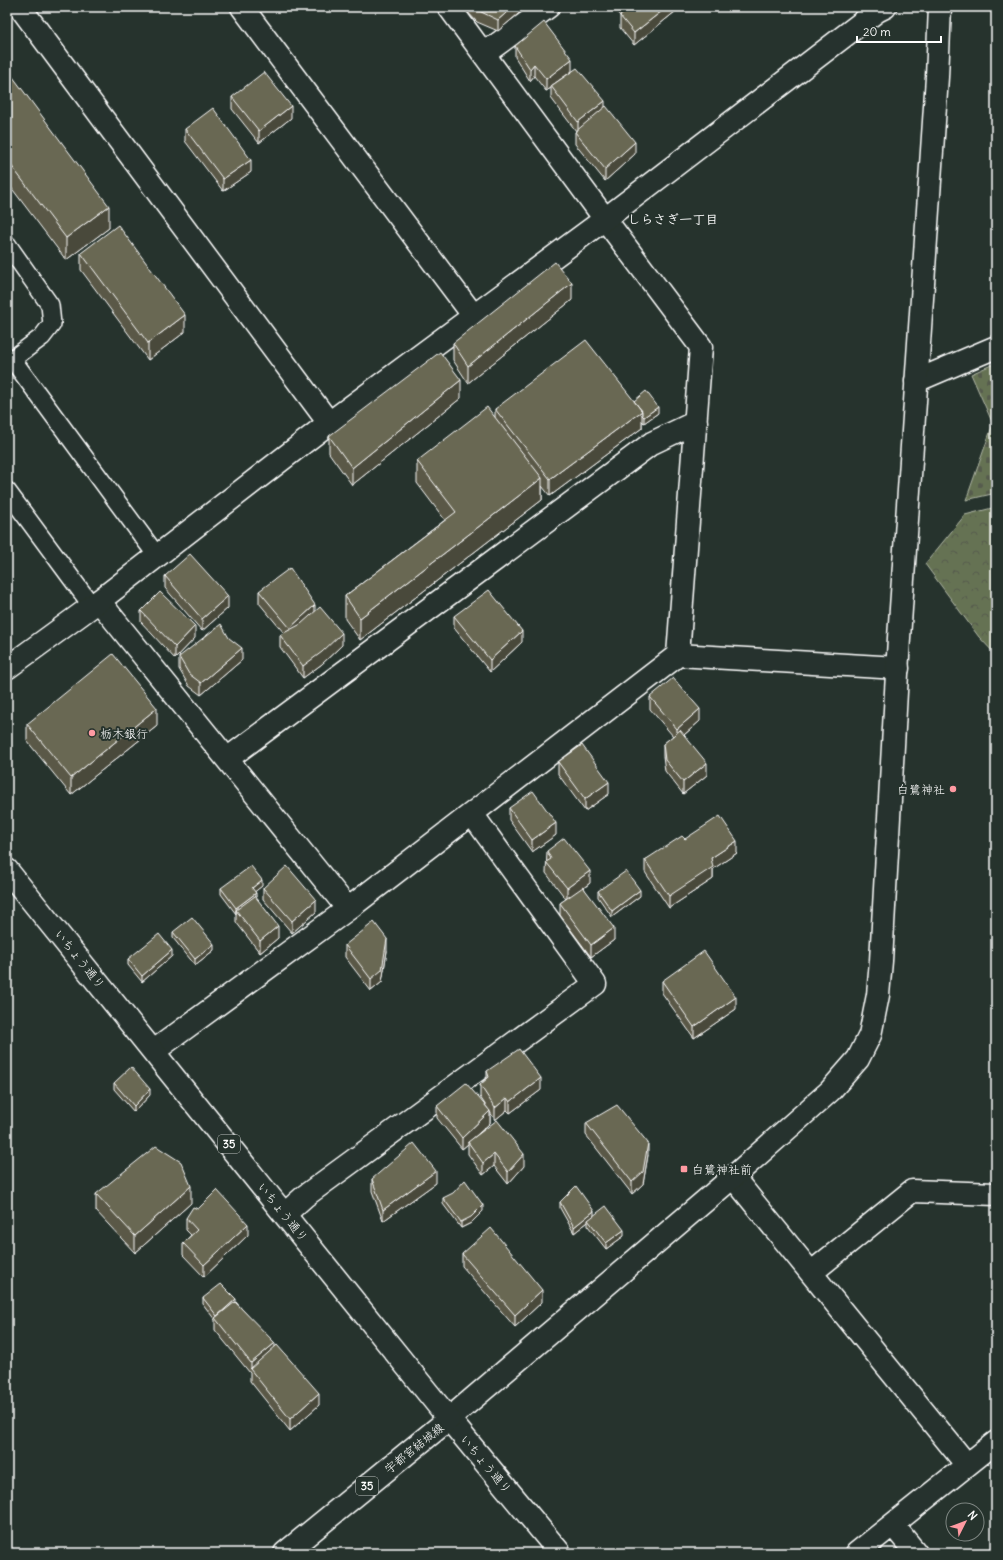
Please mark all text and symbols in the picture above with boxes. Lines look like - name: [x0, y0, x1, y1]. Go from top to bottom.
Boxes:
- scale bar: [857, 18, 941, 44]
- text: 20 m: [863, 24, 891, 39]
- district label: しらさぎ一丁目: [628, 211, 718, 228]
- place label: 栃木銀行: [100, 726, 148, 741]
- marker: 栃木銀行: [87, 728, 97, 738]
- place label: 白鷺神社: [897, 782, 945, 797]
- marker: 白鷺神社: [948, 784, 958, 794]
- street label: いちょう通り: [52, 926, 108, 992]
- road number: 35: [218, 1135, 240, 1153]
- place label: 白鷺神社前: [692, 1162, 752, 1177]
- marker: 白鷺神社前: [679, 1164, 689, 1174]
- street label: いちょう通り: [255, 1179, 311, 1245]
- street label: 宇都宮結城線: [381, 1420, 447, 1476]
- street label: いちょう通り: [457, 1432, 515, 1496]
- road number: 35: [356, 1477, 378, 1495]
- north arrow: [945, 1502, 985, 1542]
- text: N: [965, 1508, 980, 1523]

